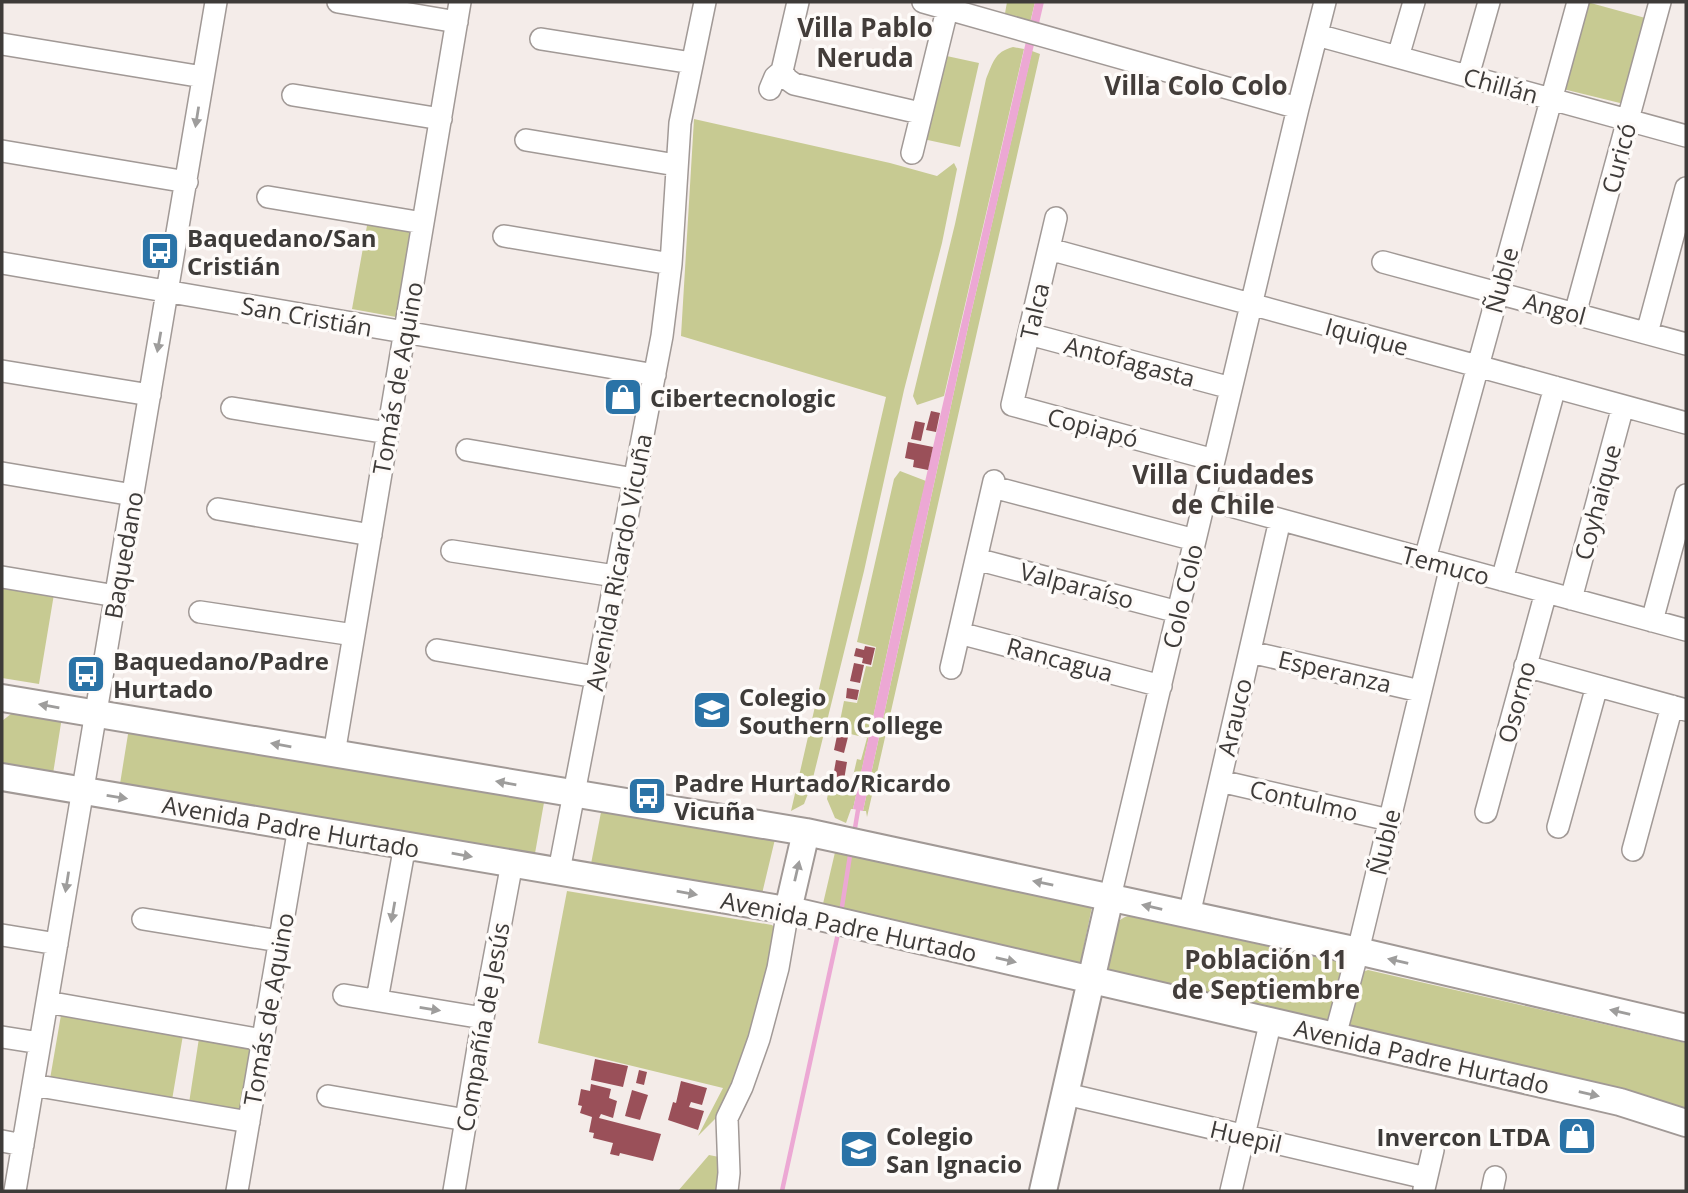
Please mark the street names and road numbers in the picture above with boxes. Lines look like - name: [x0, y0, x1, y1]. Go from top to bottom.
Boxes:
- street label: Chillán: [1460, 59, 1542, 111]
- street label: Curicó: [1593, 119, 1643, 197]
- street label: Ñuble: [1476, 243, 1526, 317]
- street label: Tomás de Aquino: [364, 279, 430, 477]
- street label: Talca: [1011, 279, 1057, 343]
- street label: Angol: [1520, 284, 1590, 332]
- street label: San Cristián: [239, 288, 375, 344]
- street label: Iquique: [1322, 309, 1412, 363]
- street label: Antofagasta: [1061, 328, 1199, 394]
- street label: Copiapó: [1044, 399, 1142, 455]
- street label: Avenida Ricardo Vicuña: [577, 431, 659, 693]
- street label: Coyhaique: [1566, 440, 1628, 564]
- street label: Baquedano: [96, 489, 150, 621]
- street label: Temuco: [1398, 537, 1494, 593]
- street label: Colo Colo: [1154, 540, 1210, 652]
- street label: Valparaíso: [1016, 554, 1138, 616]
- street label: Rancagua: [1003, 629, 1117, 689]
- street label: Esperanza: [1275, 642, 1395, 700]
- street label: Osorno: [1489, 657, 1543, 747]
- street label: Arauco: [1209, 675, 1259, 759]
- street label: Contulmo: [1247, 772, 1361, 828]
- street label: Avenida Padre Hurtado: [160, 787, 422, 865]
- street label: Ñuble: [1360, 806, 1408, 878]
- street label: Avenida Padre Hurtado: [718, 883, 980, 969]
- street label: Tomás de Aquino: [235, 910, 301, 1108]
- street label: Compañía de Jesús: [447, 920, 517, 1134]
- street label: Avenida Padre Hurtado: [1291, 1011, 1553, 1101]
- street label: Huepil: [1207, 1112, 1285, 1160]

